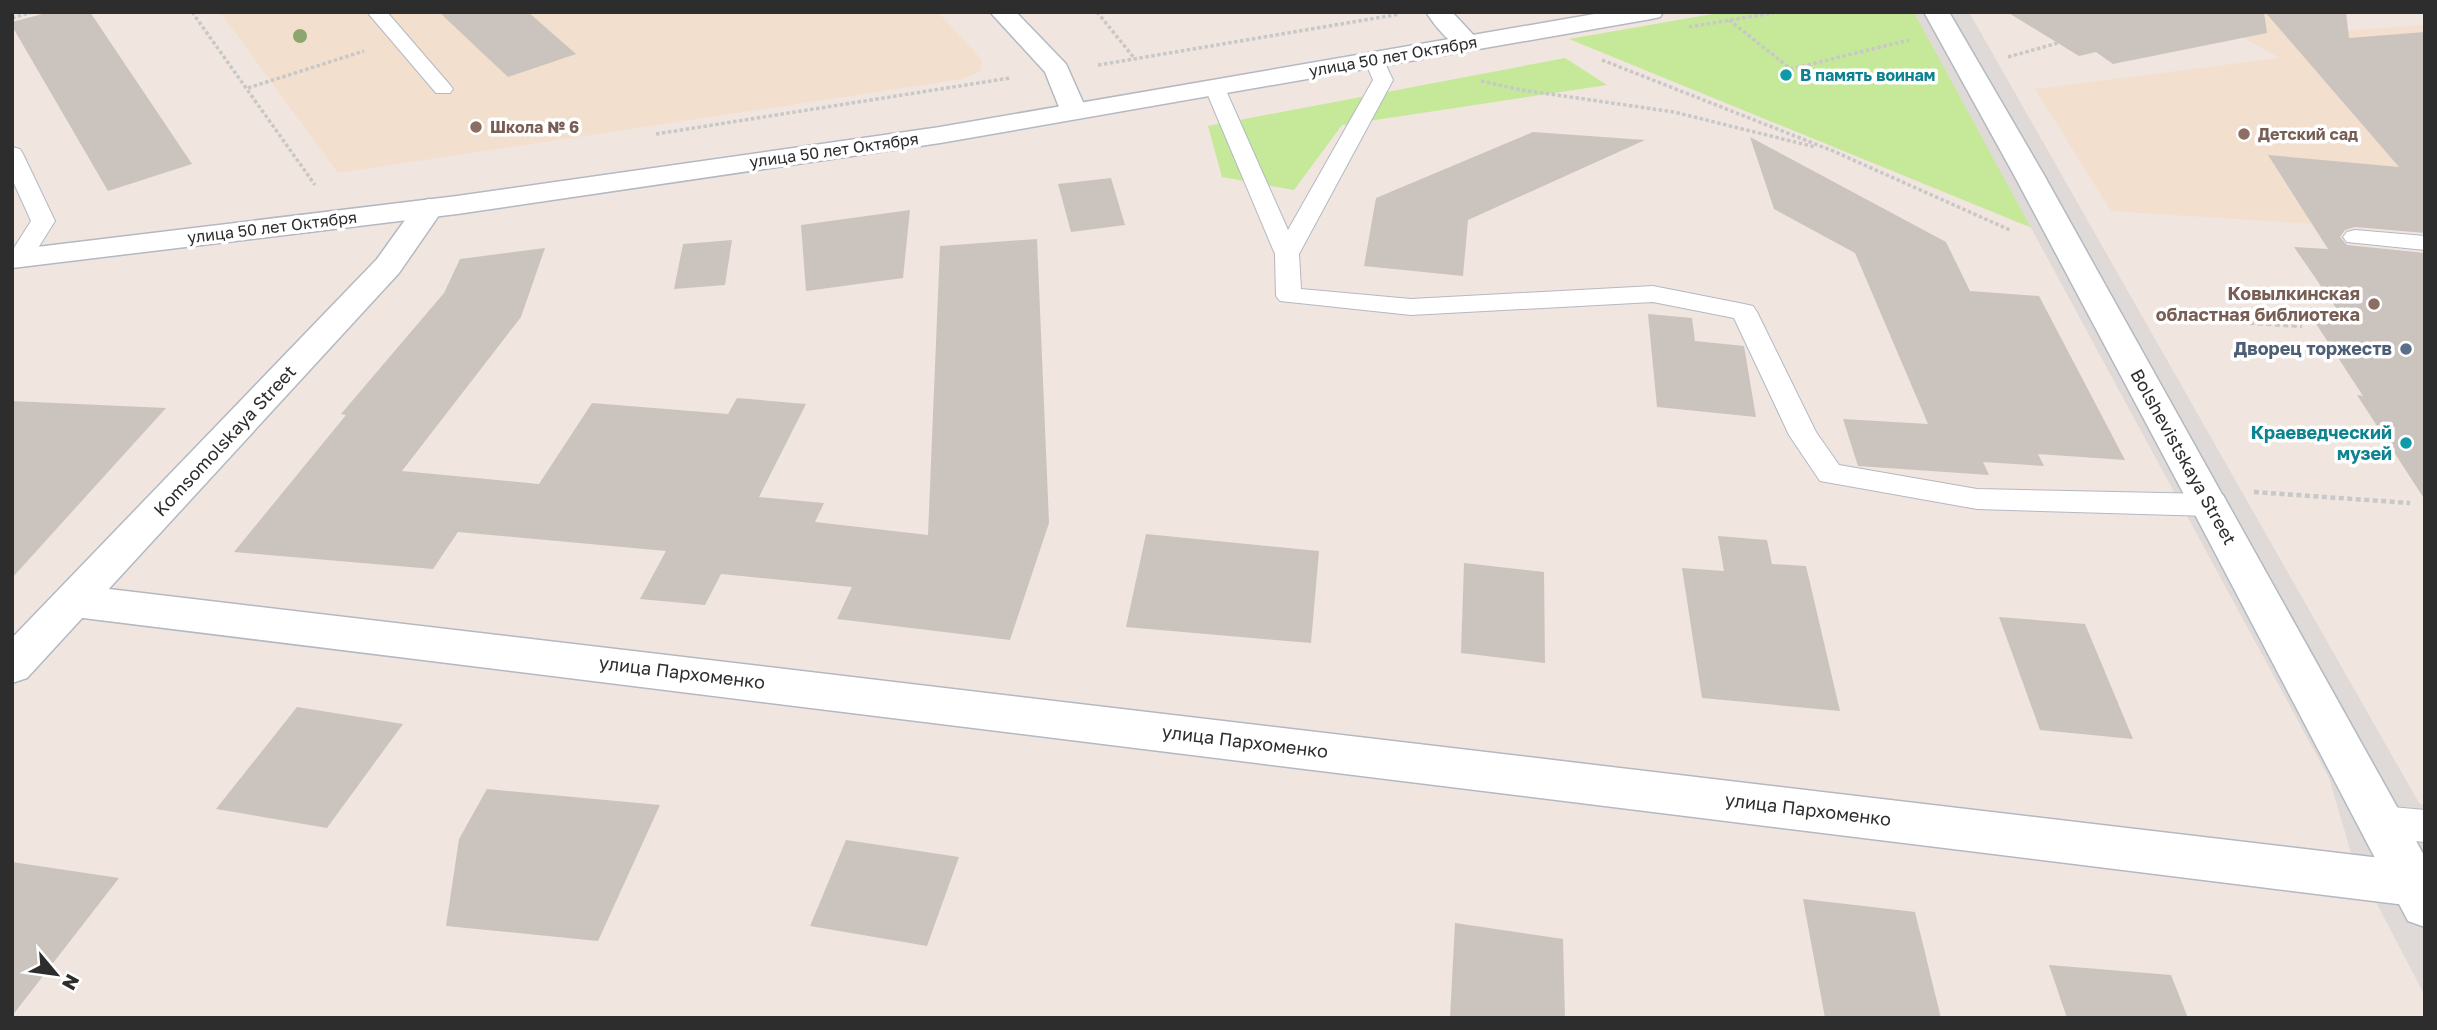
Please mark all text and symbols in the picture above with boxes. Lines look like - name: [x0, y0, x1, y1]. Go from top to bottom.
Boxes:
- street label: улица 50 лет Октября: [1307, 31, 1479, 81]
- place label: В память воинам: [1800, 65, 1935, 85]
- marker: В память воинам: [1778, 67, 1794, 83]
- place label: Школа № 6: [490, 117, 579, 137]
- marker: Школа № 6: [468, 119, 484, 135]
- place label: Детский сад: [2258, 124, 2358, 144]
- marker: Детский сад: [2236, 126, 2252, 142]
- street label: улица 50 лет Октября: [748, 128, 920, 172]
- street label: улица 50 лет Октября: [186, 207, 358, 247]
- place label: Ковылкинская областная библиотека: [2156, 282, 2360, 325]
- marker: Ковылкинская областная библиотека: [2366, 296, 2382, 312]
- place label: Дворец торжеств: [2234, 337, 2392, 359]
- marker: Дворец торжеств: [2398, 341, 2414, 357]
- street label: Komsomolskaya Street: [149, 360, 300, 520]
- street label: Bolshevistskaya Street: [2126, 365, 2241, 548]
- place label: Краеведческий музей: [2251, 421, 2392, 464]
- marker: Краеведческий музей: [2398, 435, 2414, 451]
- street label: улица Пархоменко: [598, 651, 766, 693]
- street label: улица Пархоменко: [1161, 720, 1329, 762]
- street label: улица Пархоменко: [1724, 788, 1892, 830]
- north arrow: [21, 939, 91, 1009]
- text: N: [58, 971, 85, 994]

